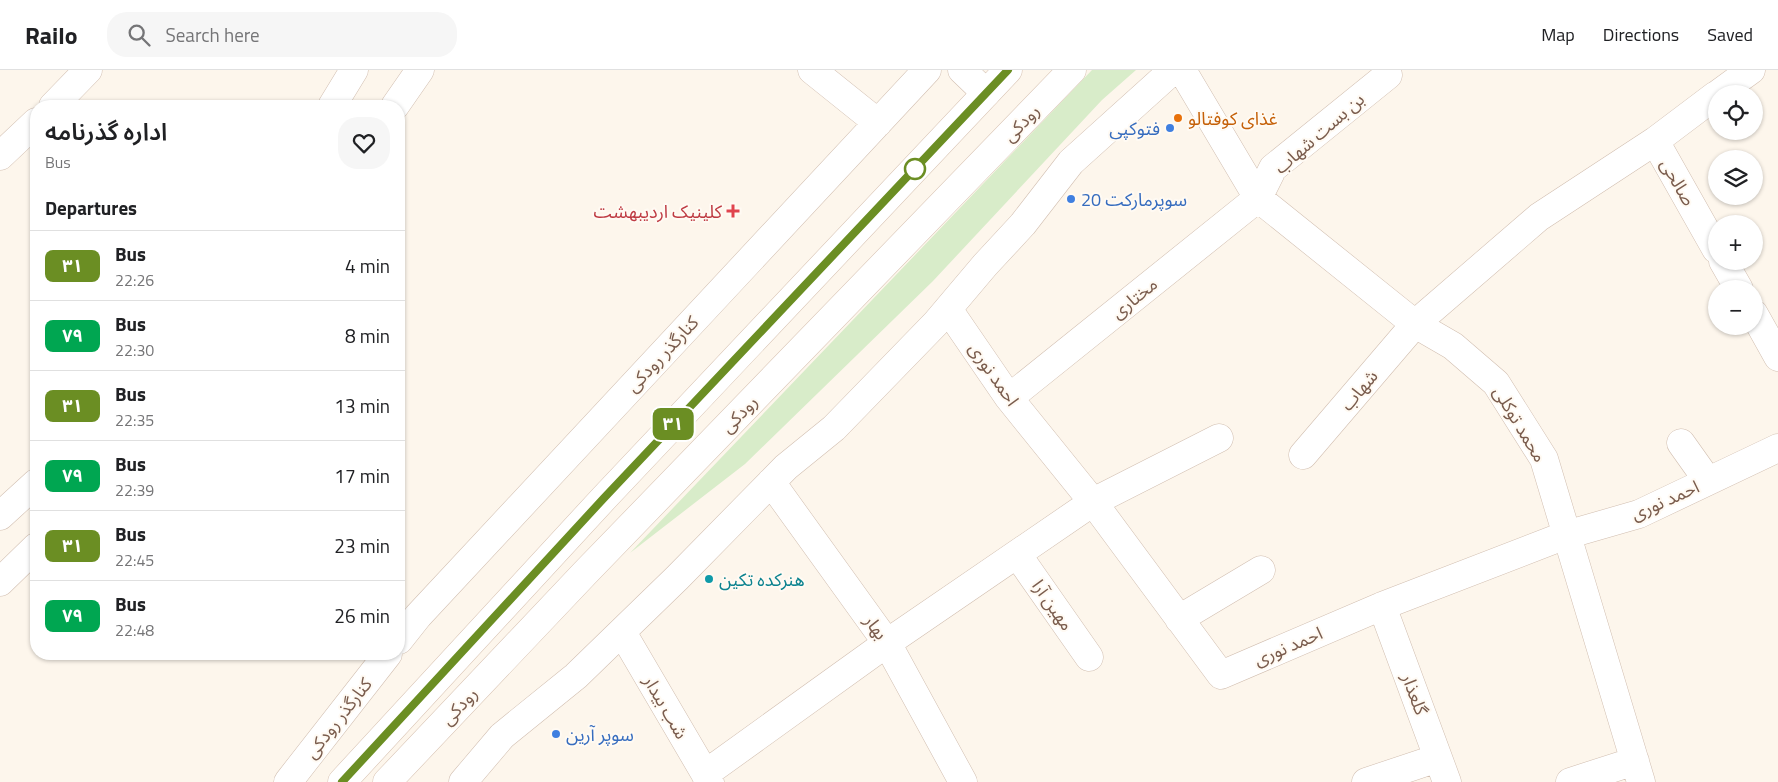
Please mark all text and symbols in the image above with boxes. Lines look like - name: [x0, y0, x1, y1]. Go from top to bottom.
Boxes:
- search box: [107, 12, 457, 57]
- text: Railo: [25, 17, 77, 53]
- text: Search here: [165, 20, 260, 49]
- icon: search: [125, 21, 153, 49]
- text: Map: [1541, 21, 1575, 48]
- text: Directions: [1603, 21, 1679, 48]
- text: Saved: [1707, 21, 1753, 48]
- map controls: [1708, 85, 1763, 335]
- button: locate: [1708, 85, 1763, 140]
- street label: بن بست شهاب: [1268, 86, 1370, 180]
- street label: رودکی: [996, 98, 1046, 148]
- place label: غذای کوفتالو: [1188, 105, 1278, 132]
- marker: غذای کوفتالو: [1172, 112, 1184, 124]
- text: اداره گذرنامه: [45, 113, 167, 149]
- place label: فتوکپی: [1109, 115, 1160, 142]
- button: heart: [338, 117, 390, 169]
- marker: فتوکپی: [1164, 122, 1176, 134]
- text: Bus: [45, 150, 71, 174]
- button: layers: [1708, 150, 1763, 205]
- street label: صالحی: [1654, 153, 1702, 211]
- unlabelled marker: [904, 158, 926, 180]
- place label: سوپرمارکت 20: [1081, 186, 1187, 213]
- text: Departures: [45, 193, 137, 222]
- marker: سوپرمارکت 20: [1065, 193, 1077, 205]
- place label: کلینیک اردیبهشت: [593, 198, 723, 225]
- marker: کلینیک اردیبهشت: [726, 204, 740, 218]
- button: +: [1708, 215, 1763, 270]
- text: Bus: [115, 239, 146, 268]
- text: 4 min: [345, 251, 390, 280]
- text: ۳۱: [62, 252, 83, 279]
- text: 22:26: [115, 268, 154, 292]
- street label: مختاری: [1105, 271, 1163, 325]
- button: −: [1708, 280, 1763, 335]
- text: Bus: [115, 309, 146, 338]
- street label: کنارگذر رودکی: [619, 309, 705, 398]
- text: 8 min: [345, 321, 390, 350]
- text: ۷۹: [62, 322, 83, 349]
- street label: احمد نوری: [962, 337, 1026, 411]
- text: 22:30: [115, 338, 154, 362]
- street label: شهاب: [1334, 364, 1384, 416]
- text: Bus: [115, 379, 146, 408]
- street label: محمد توکلی: [1487, 381, 1553, 467]
- street label: رودکی: [714, 389, 764, 439]
- text: 13 min: [334, 391, 390, 420]
- text: ۳۱: [62, 392, 83, 419]
- text: 22:35: [115, 408, 154, 432]
- line badge: ۳۱: [650, 408, 696, 440]
- text: ۳۱: [663, 410, 683, 437]
- text: Bus: [115, 449, 146, 478]
- text: 17 min: [334, 461, 390, 490]
- text: ۷۹: [62, 462, 83, 489]
- street label: احمد نوری: [1626, 473, 1704, 527]
- text: 22:39: [115, 478, 154, 502]
- text: Bus: [115, 519, 146, 548]
- text: 23 min: [334, 531, 390, 560]
- text: ۳۱: [62, 532, 83, 559]
- text: 22:45: [115, 548, 154, 572]
- place label: هنرکده تکین: [719, 566, 805, 593]
- marker: هنرکده تکین: [703, 573, 715, 585]
- street label: مهین آرا: [1026, 574, 1080, 636]
- text: Bus: [115, 589, 146, 618]
- text: 26 min: [334, 601, 390, 630]
- text: ۷۹: [62, 602, 83, 629]
- street label: بهار: [857, 608, 895, 645]
- text: 22:48: [115, 618, 154, 642]
- street label: احمد نوری: [1249, 619, 1327, 673]
- street label: گلعذار: [1395, 668, 1435, 719]
- street label: شب بیدار: [636, 669, 695, 744]
- street label: کنارگذر رودکی: [298, 671, 379, 764]
- street label: رودکی: [434, 681, 484, 731]
- place label: سوپر آرین: [566, 721, 634, 748]
- marker: سوپر آرین: [550, 728, 562, 740]

